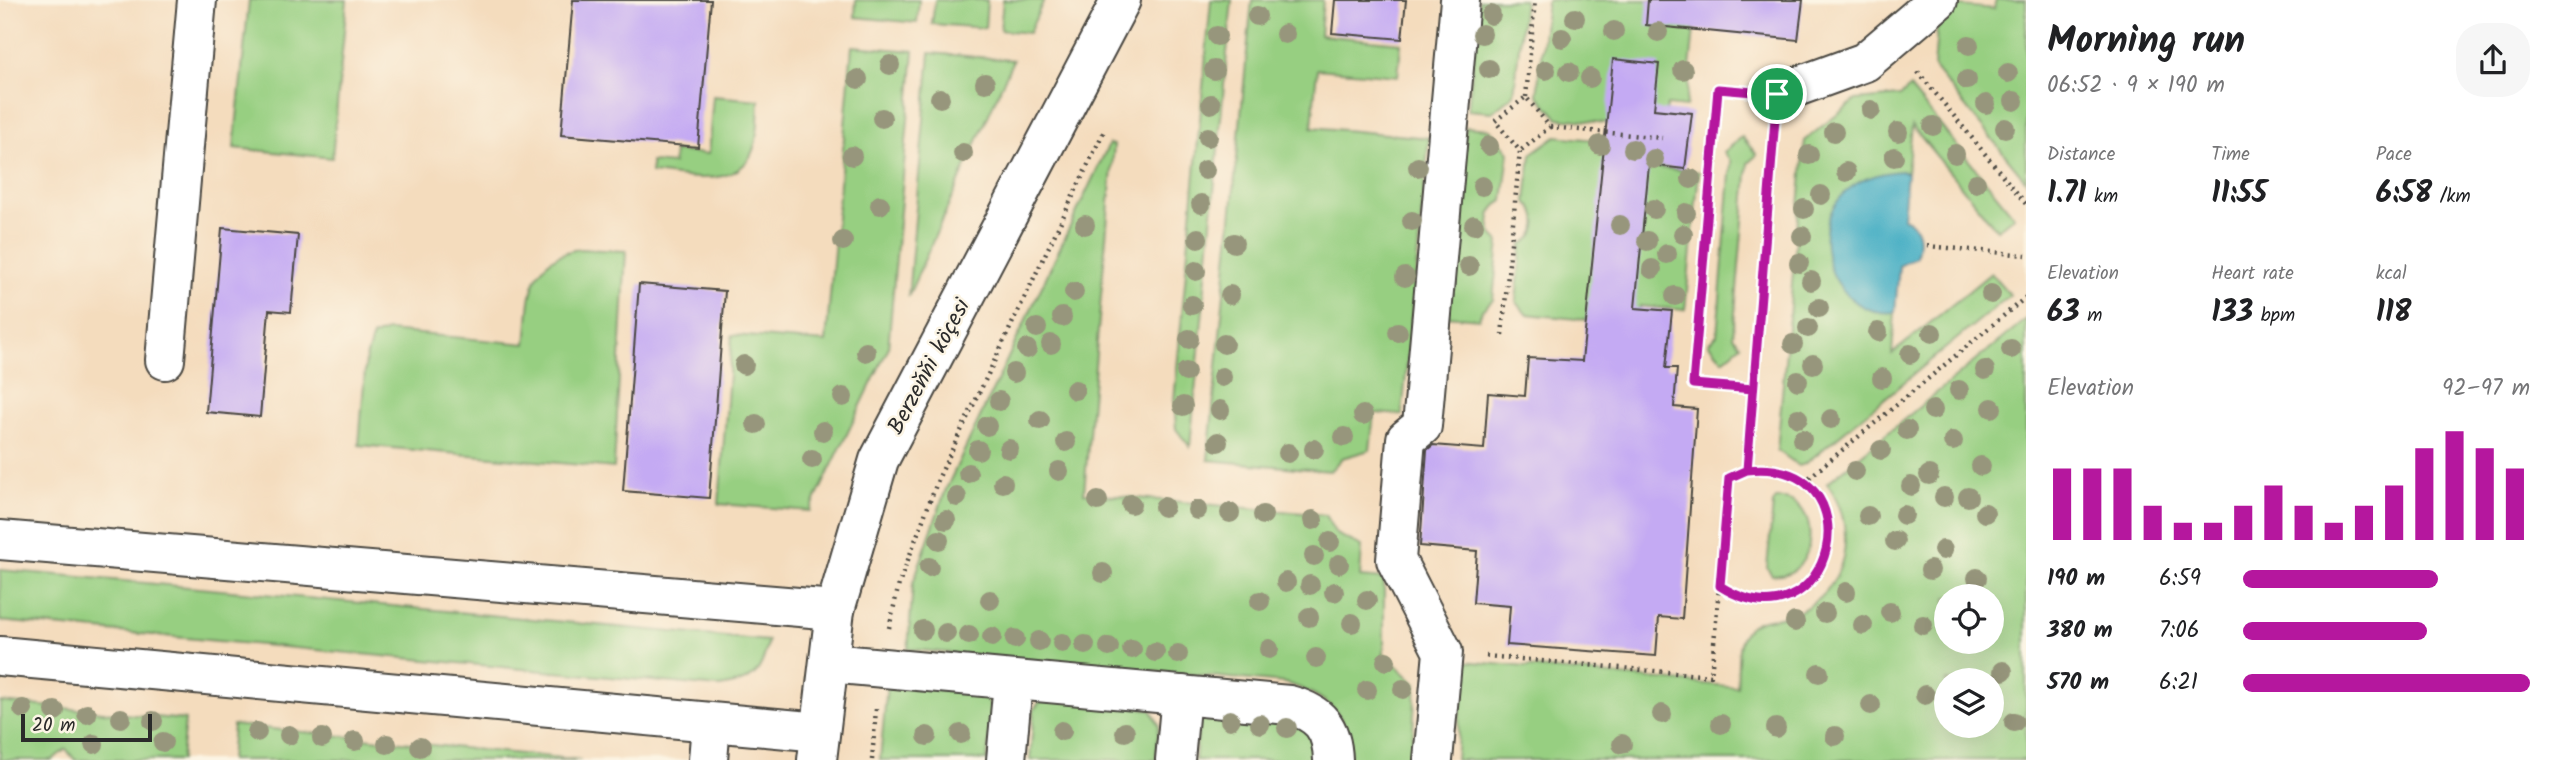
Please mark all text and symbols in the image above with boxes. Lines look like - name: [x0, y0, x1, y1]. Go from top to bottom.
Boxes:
- text: Morning run: [2047, 12, 2245, 72]
- button: share: [2456, 23, 2530, 97]
- pin: [1747, 64, 1807, 124]
- text: 06:52 · 9 × 190 m: [2047, 68, 2225, 104]
- icon: arrive: [1758, 75, 1796, 113]
- text: Distance: [2047, 140, 2115, 170]
- text: Time: [2211, 140, 2250, 170]
- text: Pace: [2376, 140, 2412, 170]
- text: 1.71: [2047, 170, 2086, 218]
- text: 11:55: [2211, 170, 2267, 218]
- text: 6:58: [2376, 170, 2432, 218]
- text: km: [2086, 182, 2118, 212]
- text: /km: [2432, 182, 2471, 212]
- text: Elevation: [2047, 259, 2119, 289]
- text: Heart rate: [2211, 259, 2294, 289]
- text: kcal: [2376, 259, 2407, 289]
- text: 63: [2047, 289, 2080, 337]
- text: 133: [2211, 289, 2253, 337]
- text: 118: [2376, 289, 2411, 337]
- street label: Berzeňňi köçesi: [879, 291, 981, 441]
- text: m: [2080, 301, 2102, 331]
- text: bpm: [2253, 301, 2295, 331]
- text: Elevation: [2047, 371, 2134, 407]
- text: 92–97 m: [2442, 371, 2530, 407]
- text: 190 m: [2047, 561, 2105, 597]
- text: 6:59: [2159, 561, 2201, 597]
- map controls: [1934, 584, 2004, 738]
- button: locate: [1934, 584, 2004, 654]
- text: 380 m: [2047, 613, 2113, 649]
- text: 7:06: [2159, 613, 2200, 649]
- text: 570 m: [2047, 665, 2109, 701]
- text: 6:21: [2159, 665, 2198, 701]
- button: layers: [1934, 668, 2004, 738]
- scale bar: [21, 711, 152, 743]
- text: 20 m: [32, 711, 75, 741]

